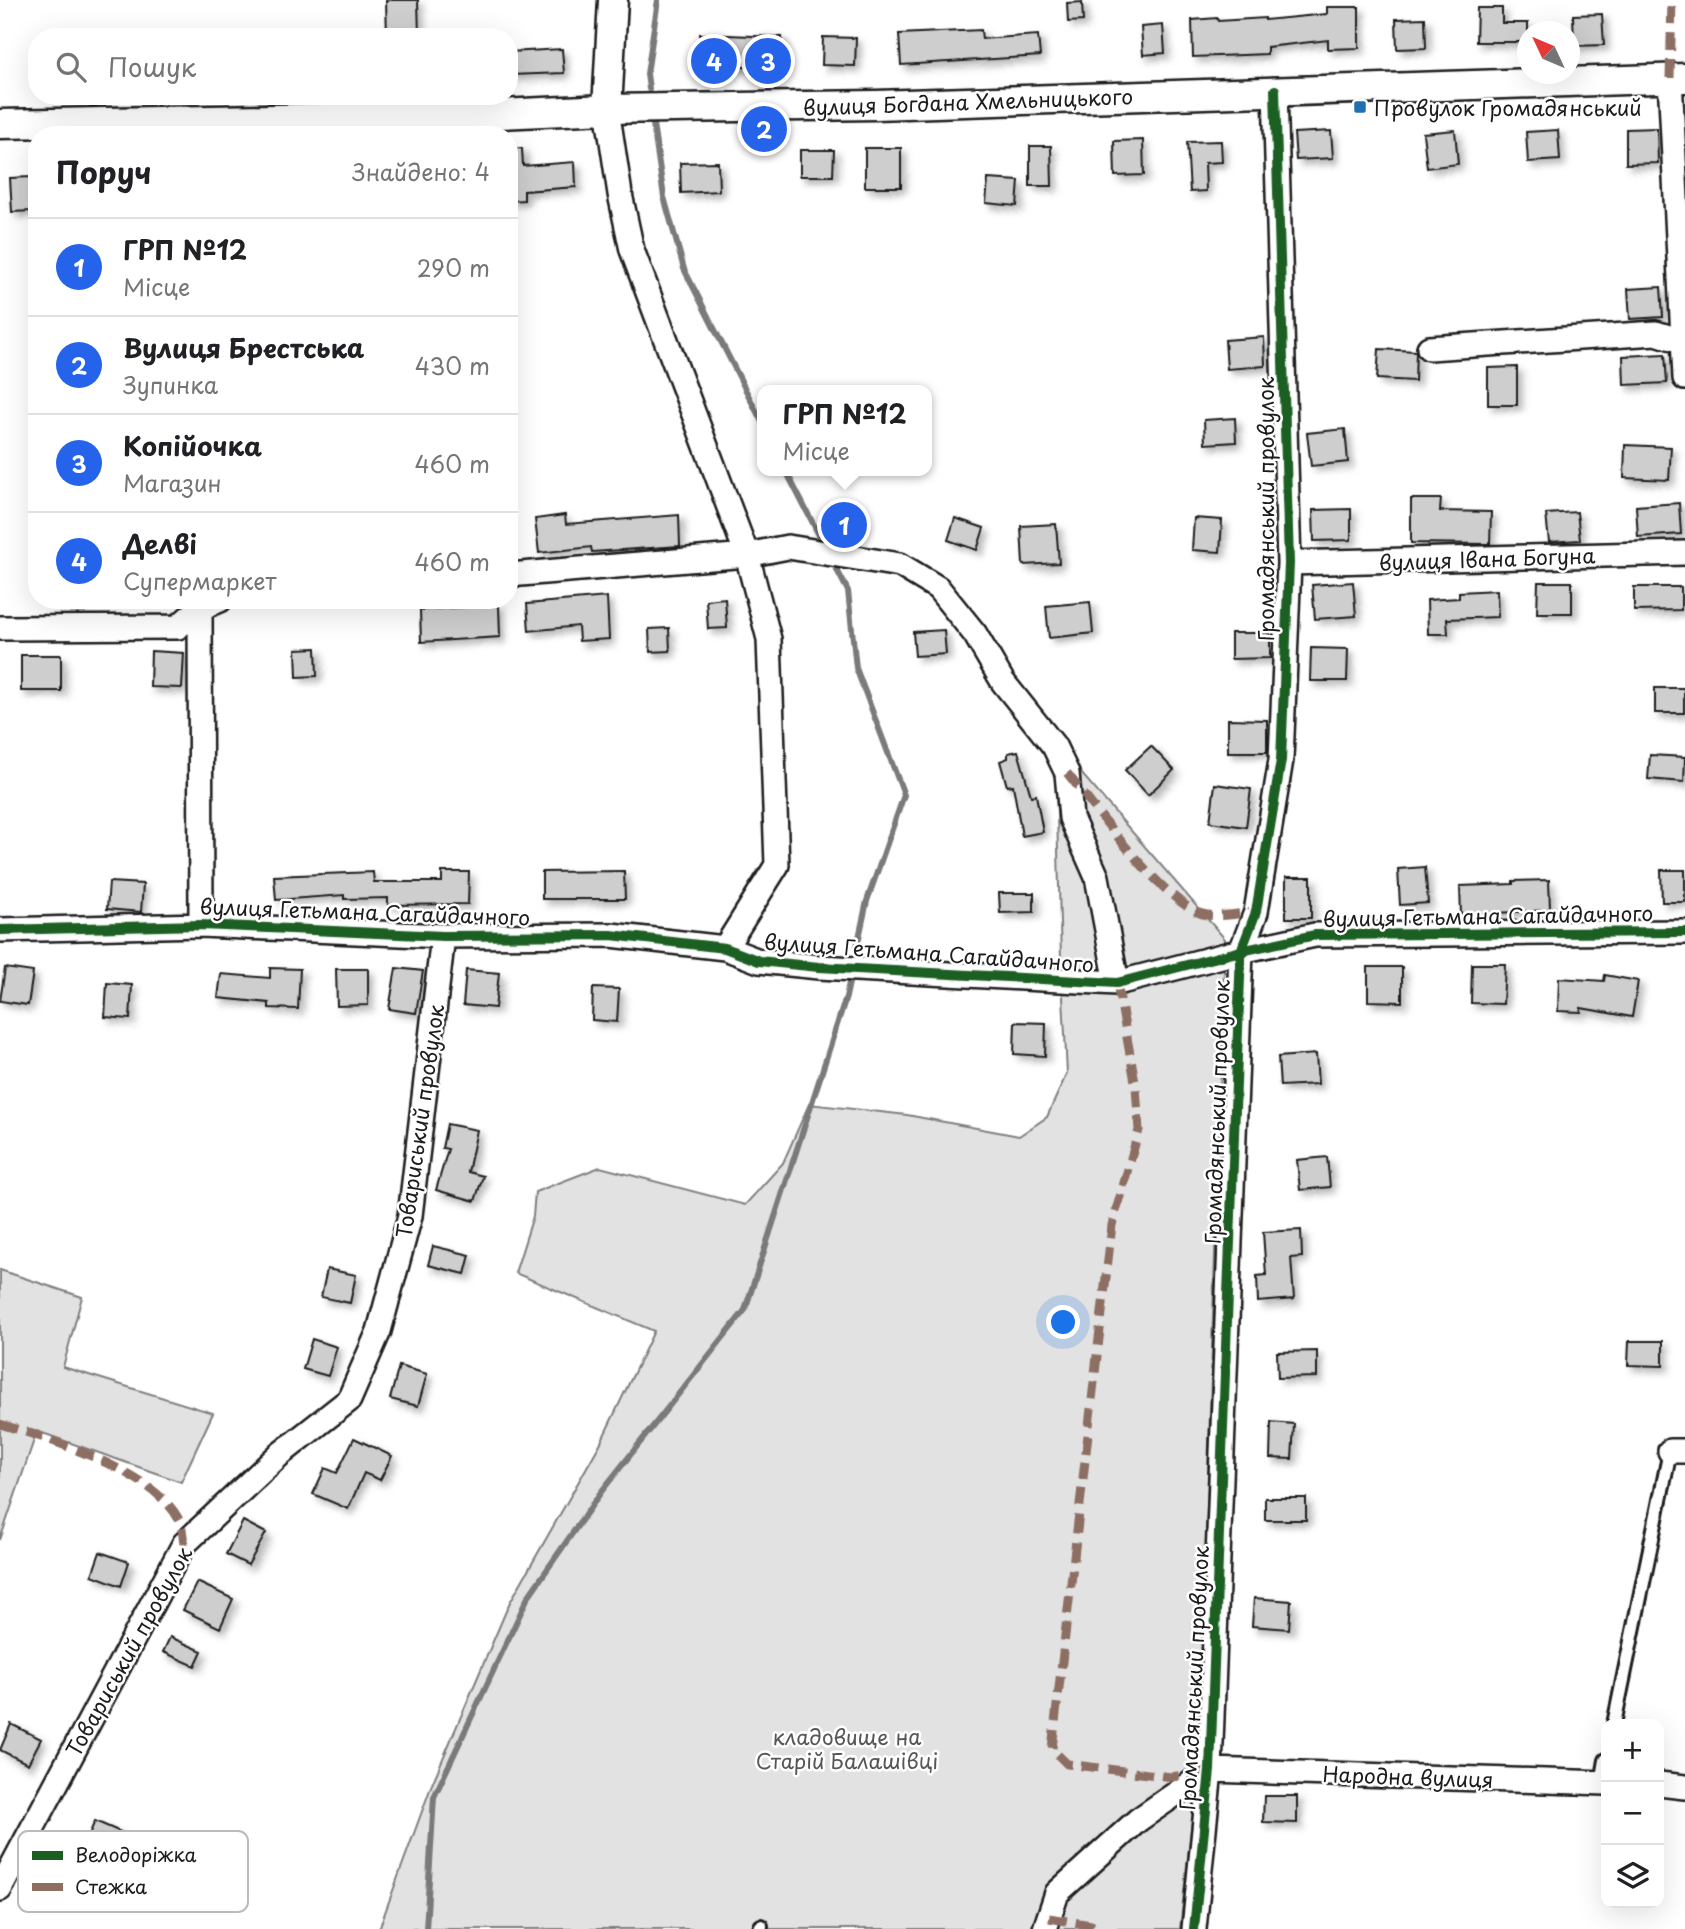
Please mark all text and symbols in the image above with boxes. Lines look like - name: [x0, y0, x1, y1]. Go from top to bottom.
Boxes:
- north arrow: [1517, 21, 1580, 84]
- search box: [28, 28, 518, 105]
- pin: 4: [691, 35, 737, 87]
- pin: 3: [745, 35, 791, 87]
- text: Пошук: [108, 47, 196, 86]
- icon: search: [52, 48, 90, 86]
- street label: вулиця Богдана Хмельницького: [802, 79, 1134, 123]
- place label: Провулок Громадянський: [1374, 91, 1642, 123]
- marker: Провулок Громадянський: [1352, 99, 1368, 115]
- pin: 2: [741, 103, 787, 155]
- text: Поруч: [56, 149, 151, 194]
- text: Знайдено: 4: [352, 154, 490, 189]
- text: ГРП №12: [123, 230, 247, 269]
- text: 1: [74, 250, 85, 285]
- text: 290 m: [417, 250, 490, 285]
- text: Місце: [123, 269, 190, 304]
- text: Вулиця Брестська: [123, 328, 364, 367]
- text: 2: [71, 348, 87, 383]
- text: 430 m: [415, 348, 490, 383]
- text: Зупинка: [123, 367, 218, 402]
- street label: Громадянський провулок: [1249, 376, 1281, 641]
- popup: [757, 385, 932, 476]
- text: ГРП №12: [782, 394, 907, 433]
- text: Копійочка: [123, 426, 262, 465]
- text: Місце: [782, 433, 850, 468]
- text: 3: [71, 446, 87, 481]
- text: 460 m: [415, 446, 490, 481]
- text: Магазин: [123, 465, 222, 500]
- pin: 1: [821, 499, 867, 551]
- text: Делві: [123, 524, 197, 563]
- street label: вулиця Івана Богуна: [1378, 538, 1596, 578]
- text: 4: [71, 544, 87, 579]
- text: 460 m: [415, 544, 490, 579]
- text: Супермаркет: [123, 563, 277, 598]
- street label: вулиця Гетьмана Сагайдачного: [199, 889, 531, 933]
- street label: вулиця Гетьмана Сагайдачного: [1322, 896, 1654, 934]
- street label: вулиця Гетьмана Сагайдачного: [763, 925, 1095, 979]
- street label: Громадянський провулок: [1195, 979, 1237, 1245]
- street label: Товариський провулок: [387, 1002, 451, 1240]
- your location: [1046, 1305, 1080, 1339]
- street label: Товариський провулок: [57, 1540, 199, 1762]
- street label: Громадянський провулок: [1170, 1544, 1216, 1811]
- map controls: [1601, 1719, 1664, 1908]
- button: +: [1601, 1719, 1664, 1782]
- park label: кладовище на Старій Балашівці: [756, 1720, 938, 1776]
- street label: Народна вулиця: [1322, 1757, 1494, 1795]
- button: −: [1601, 1782, 1664, 1845]
- legend: [18, 1831, 248, 1912]
- text: Велодоріжка: [75, 1840, 196, 1868]
- button: layers: [1601, 1845, 1664, 1908]
- text: Стежка: [75, 1872, 147, 1900]

